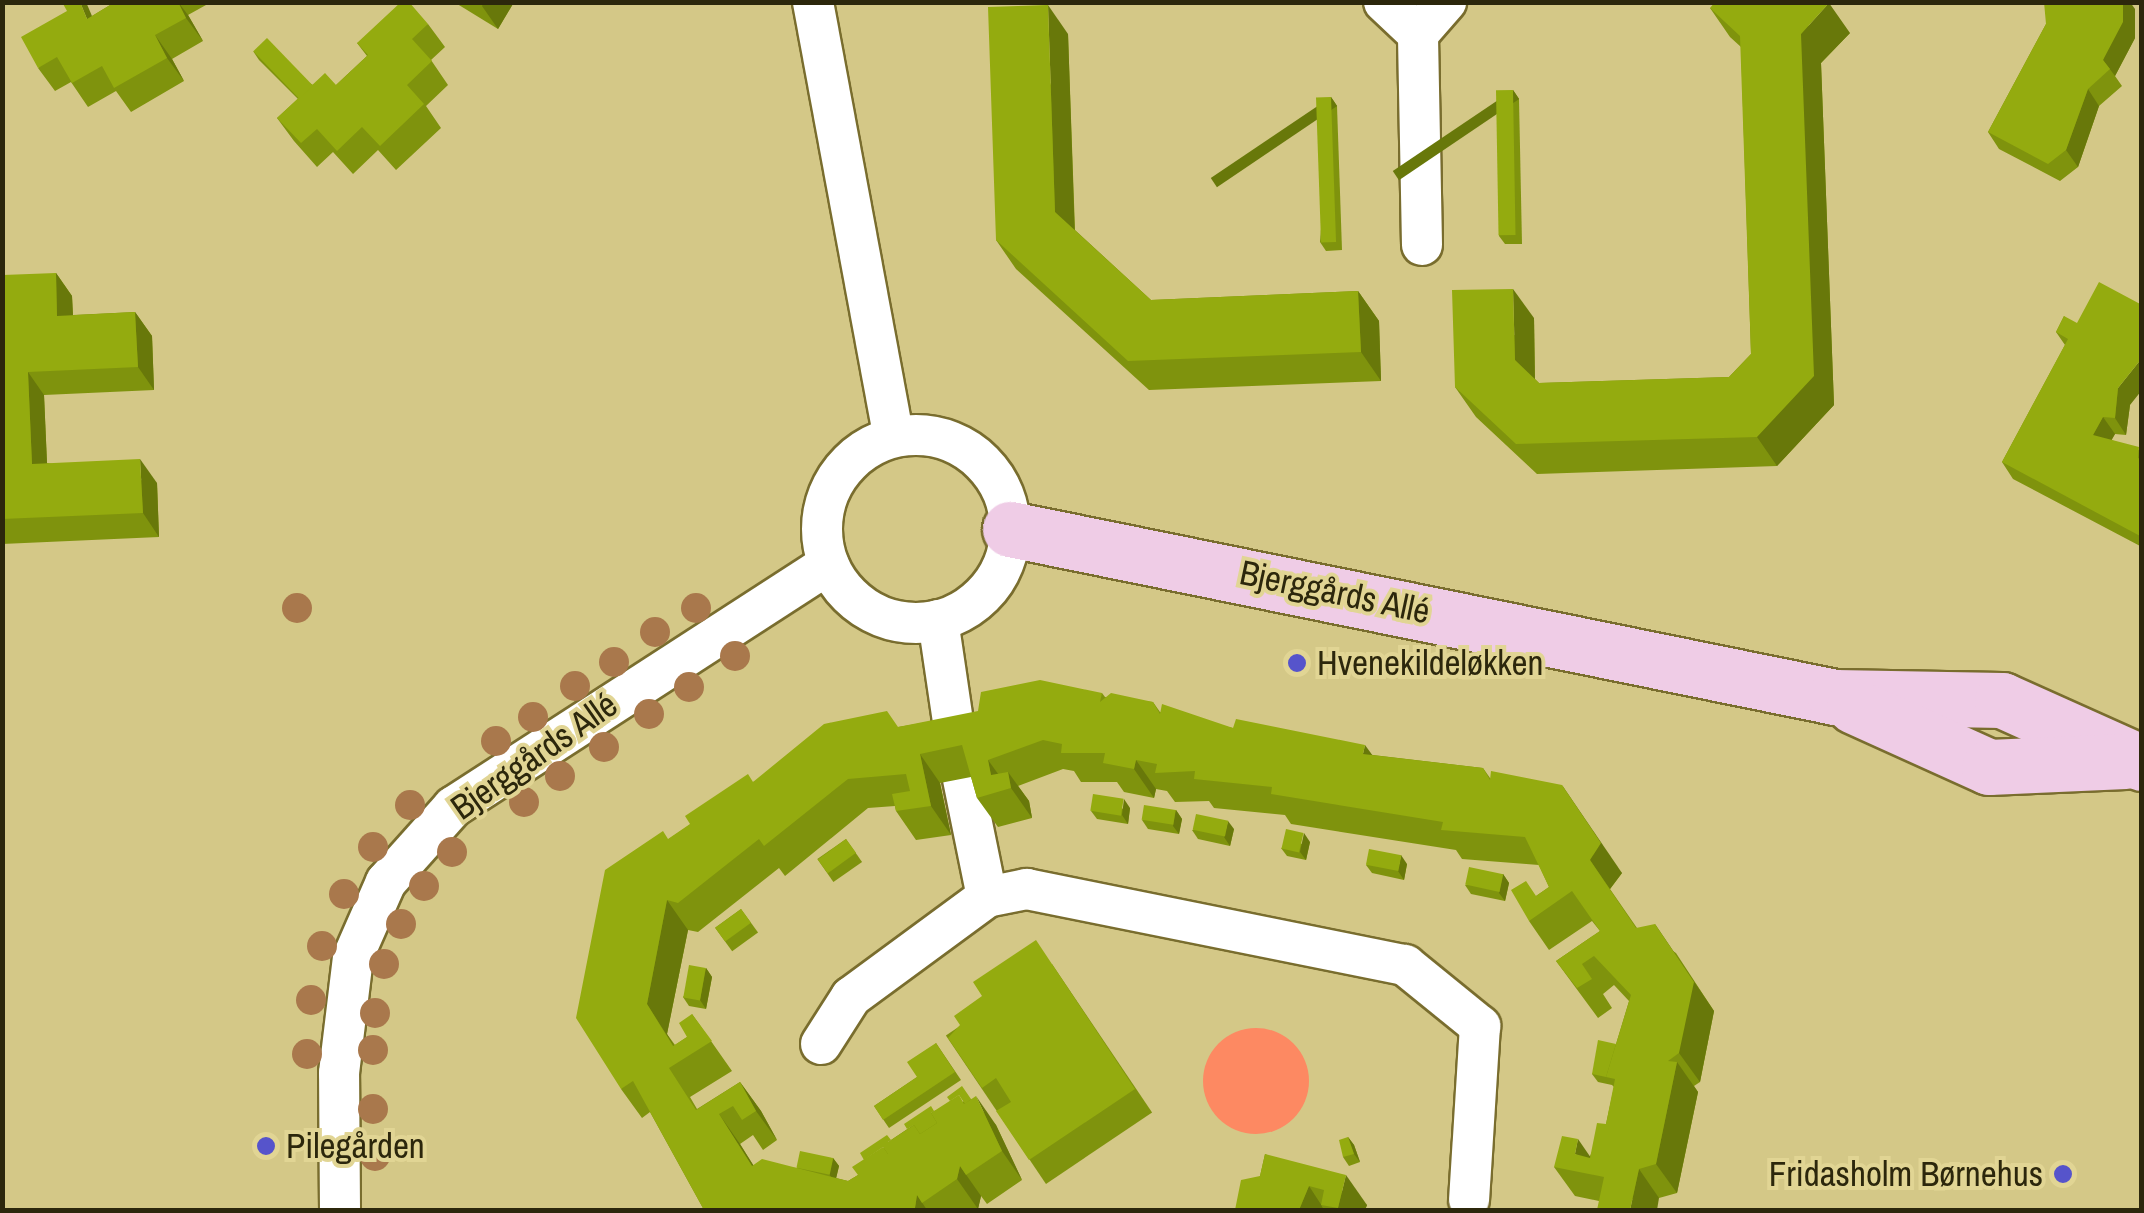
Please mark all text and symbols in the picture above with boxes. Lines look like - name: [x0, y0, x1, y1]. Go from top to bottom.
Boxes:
- street label: Bjerggårds Allé: [1235, 551, 1435, 633]
- place label: Hvenekildeløkken: [1317, 642, 1544, 684]
- marker: Hvenekildeløkken: [1286, 652, 1308, 674]
- street label: Bjerggårds Allé: [442, 683, 626, 829]
- place label: Pilegården: [286, 1125, 425, 1167]
- marker: Pilegården: [255, 1135, 277, 1157]
- place label: Fridasholm Børnehus: [1769, 1153, 2043, 1195]
- marker: Fridasholm Børnehus: [2052, 1163, 2074, 1185]

